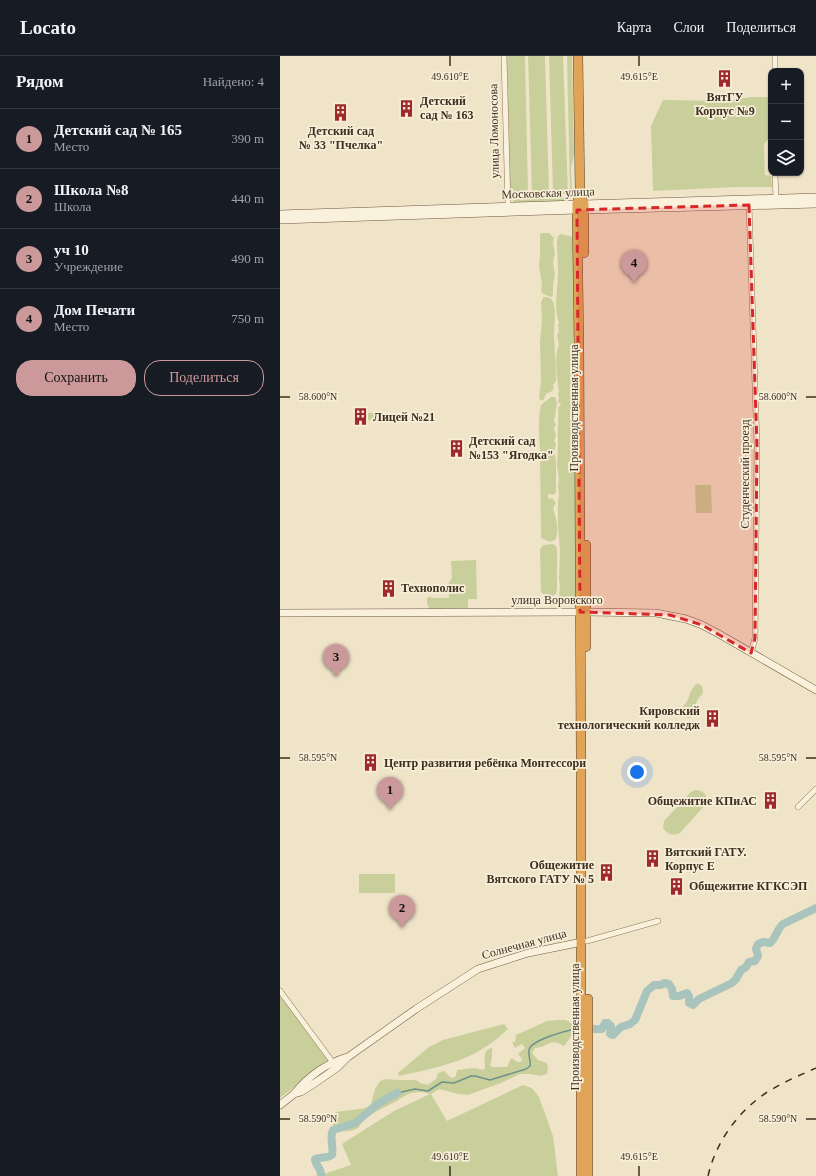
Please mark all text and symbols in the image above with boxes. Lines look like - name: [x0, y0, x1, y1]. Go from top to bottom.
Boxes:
- text: Locato: [20, 17, 76, 38]
- text: Карта: [617, 20, 651, 35]
- text: Слои: [673, 20, 704, 35]
- text: Поделиться: [726, 20, 796, 35]
- building icon: ВятГУ Корпус №9: [715, 68, 735, 88]
- map controls: [768, 68, 804, 176]
- button: +: [768, 68, 804, 104]
- text: 49.610°E: [431, 71, 469, 82]
- text: 49.615°E: [620, 71, 658, 82]
- text: Рядом: [16, 72, 64, 91]
- text: Найдено: 4: [203, 74, 264, 89]
- street label: улица Ломоносова: [486, 83, 502, 178]
- place label: ВятГУ Корпус №9: [695, 90, 755, 118]
- place label: Детский сад № 163: [420, 94, 474, 122]
- building icon: Детский сад № 163: [397, 98, 417, 118]
- building icon: Детский сад № 33 "Пчелка": [331, 102, 351, 122]
- button: −: [768, 104, 804, 140]
- text: Детский сад № 165: [54, 122, 182, 138]
- place label: Детский сад № 33 "Пчелка": [299, 124, 383, 152]
- text: 1: [26, 131, 32, 146]
- text: 390 m: [231, 131, 264, 146]
- text: Место: [54, 139, 89, 154]
- button: layers: [768, 140, 804, 176]
- text: Школа №8: [54, 182, 128, 198]
- street label: Московская улица: [501, 184, 596, 202]
- text: 2: [26, 191, 32, 206]
- text: 440 m: [231, 191, 264, 206]
- text: Школа: [54, 199, 91, 214]
- text: уч 10: [54, 242, 89, 258]
- pin: 4: [621, 250, 647, 283]
- text: 3: [26, 251, 32, 266]
- text: 490 m: [231, 251, 264, 266]
- text: Учреждение: [54, 259, 123, 274]
- text: Дом Печати: [54, 302, 135, 318]
- text: 4: [26, 311, 32, 326]
- text: 750 m: [231, 311, 264, 326]
- text: Место: [54, 319, 89, 334]
- street label: Производственная улица: [567, 344, 581, 471]
- button: Сохранить: [16, 360, 136, 396]
- button: Поделиться: [144, 360, 264, 396]
- text: 58.600°N: [299, 391, 337, 402]
- text: 58.600°N: [759, 391, 797, 402]
- building icon: Лицей №21: [350, 407, 370, 427]
- place label: Лицей №21: [373, 410, 435, 424]
- street label: Студенческий проезд: [738, 419, 752, 529]
- place label: Детский сад №153 "Ягодка": [469, 434, 554, 462]
- building icon: Детский сад №153 "Ягодка": [446, 438, 466, 458]
- building icon: Технополис: [378, 578, 398, 598]
- place label: Технополис: [401, 581, 465, 595]
- street label: улица Воровского: [511, 593, 603, 607]
- pin: 3: [323, 644, 349, 677]
- place label: Кировский технологический колледж: [558, 704, 700, 732]
- building icon: Кировский технологический колледж: [703, 708, 723, 728]
- text: 58.595°N: [299, 752, 337, 763]
- text: 58.595°N: [759, 752, 797, 763]
- building icon: Центр развития ребёнка Монтессори: [361, 753, 381, 773]
- place label: Центр развития ребёнка Монтессори: [384, 756, 586, 770]
- your location: [627, 762, 647, 782]
- pin: 1: [377, 777, 403, 810]
- building icon: Общежитие КПиАС: [760, 791, 780, 811]
- place label: Общежитие КПиАС: [648, 794, 757, 808]
- place label: Вятский ГАТУ. Корпус Е: [665, 845, 746, 873]
- building icon: Вятский ГАТУ. Корпус Е: [642, 849, 662, 869]
- place label: Общежитие Вятского ГАТУ № 5: [486, 858, 595, 886]
- building icon: Общежитие Вятского ГАТУ № 5: [597, 862, 617, 882]
- building icon: Общежитие КГКСЭП: [666, 876, 686, 896]
- place label: Общежитие КГКСЭП: [689, 879, 808, 893]
- pin: 2: [389, 895, 415, 928]
- street label: Солнечная улица: [480, 926, 569, 962]
- street label: Производственная улица: [568, 963, 582, 1090]
- text: 58.590°N: [299, 1113, 337, 1124]
- text: 58.590°N: [759, 1113, 797, 1124]
- text: 49.610°E: [431, 1151, 469, 1162]
- text: 49.615°E: [620, 1151, 658, 1162]

